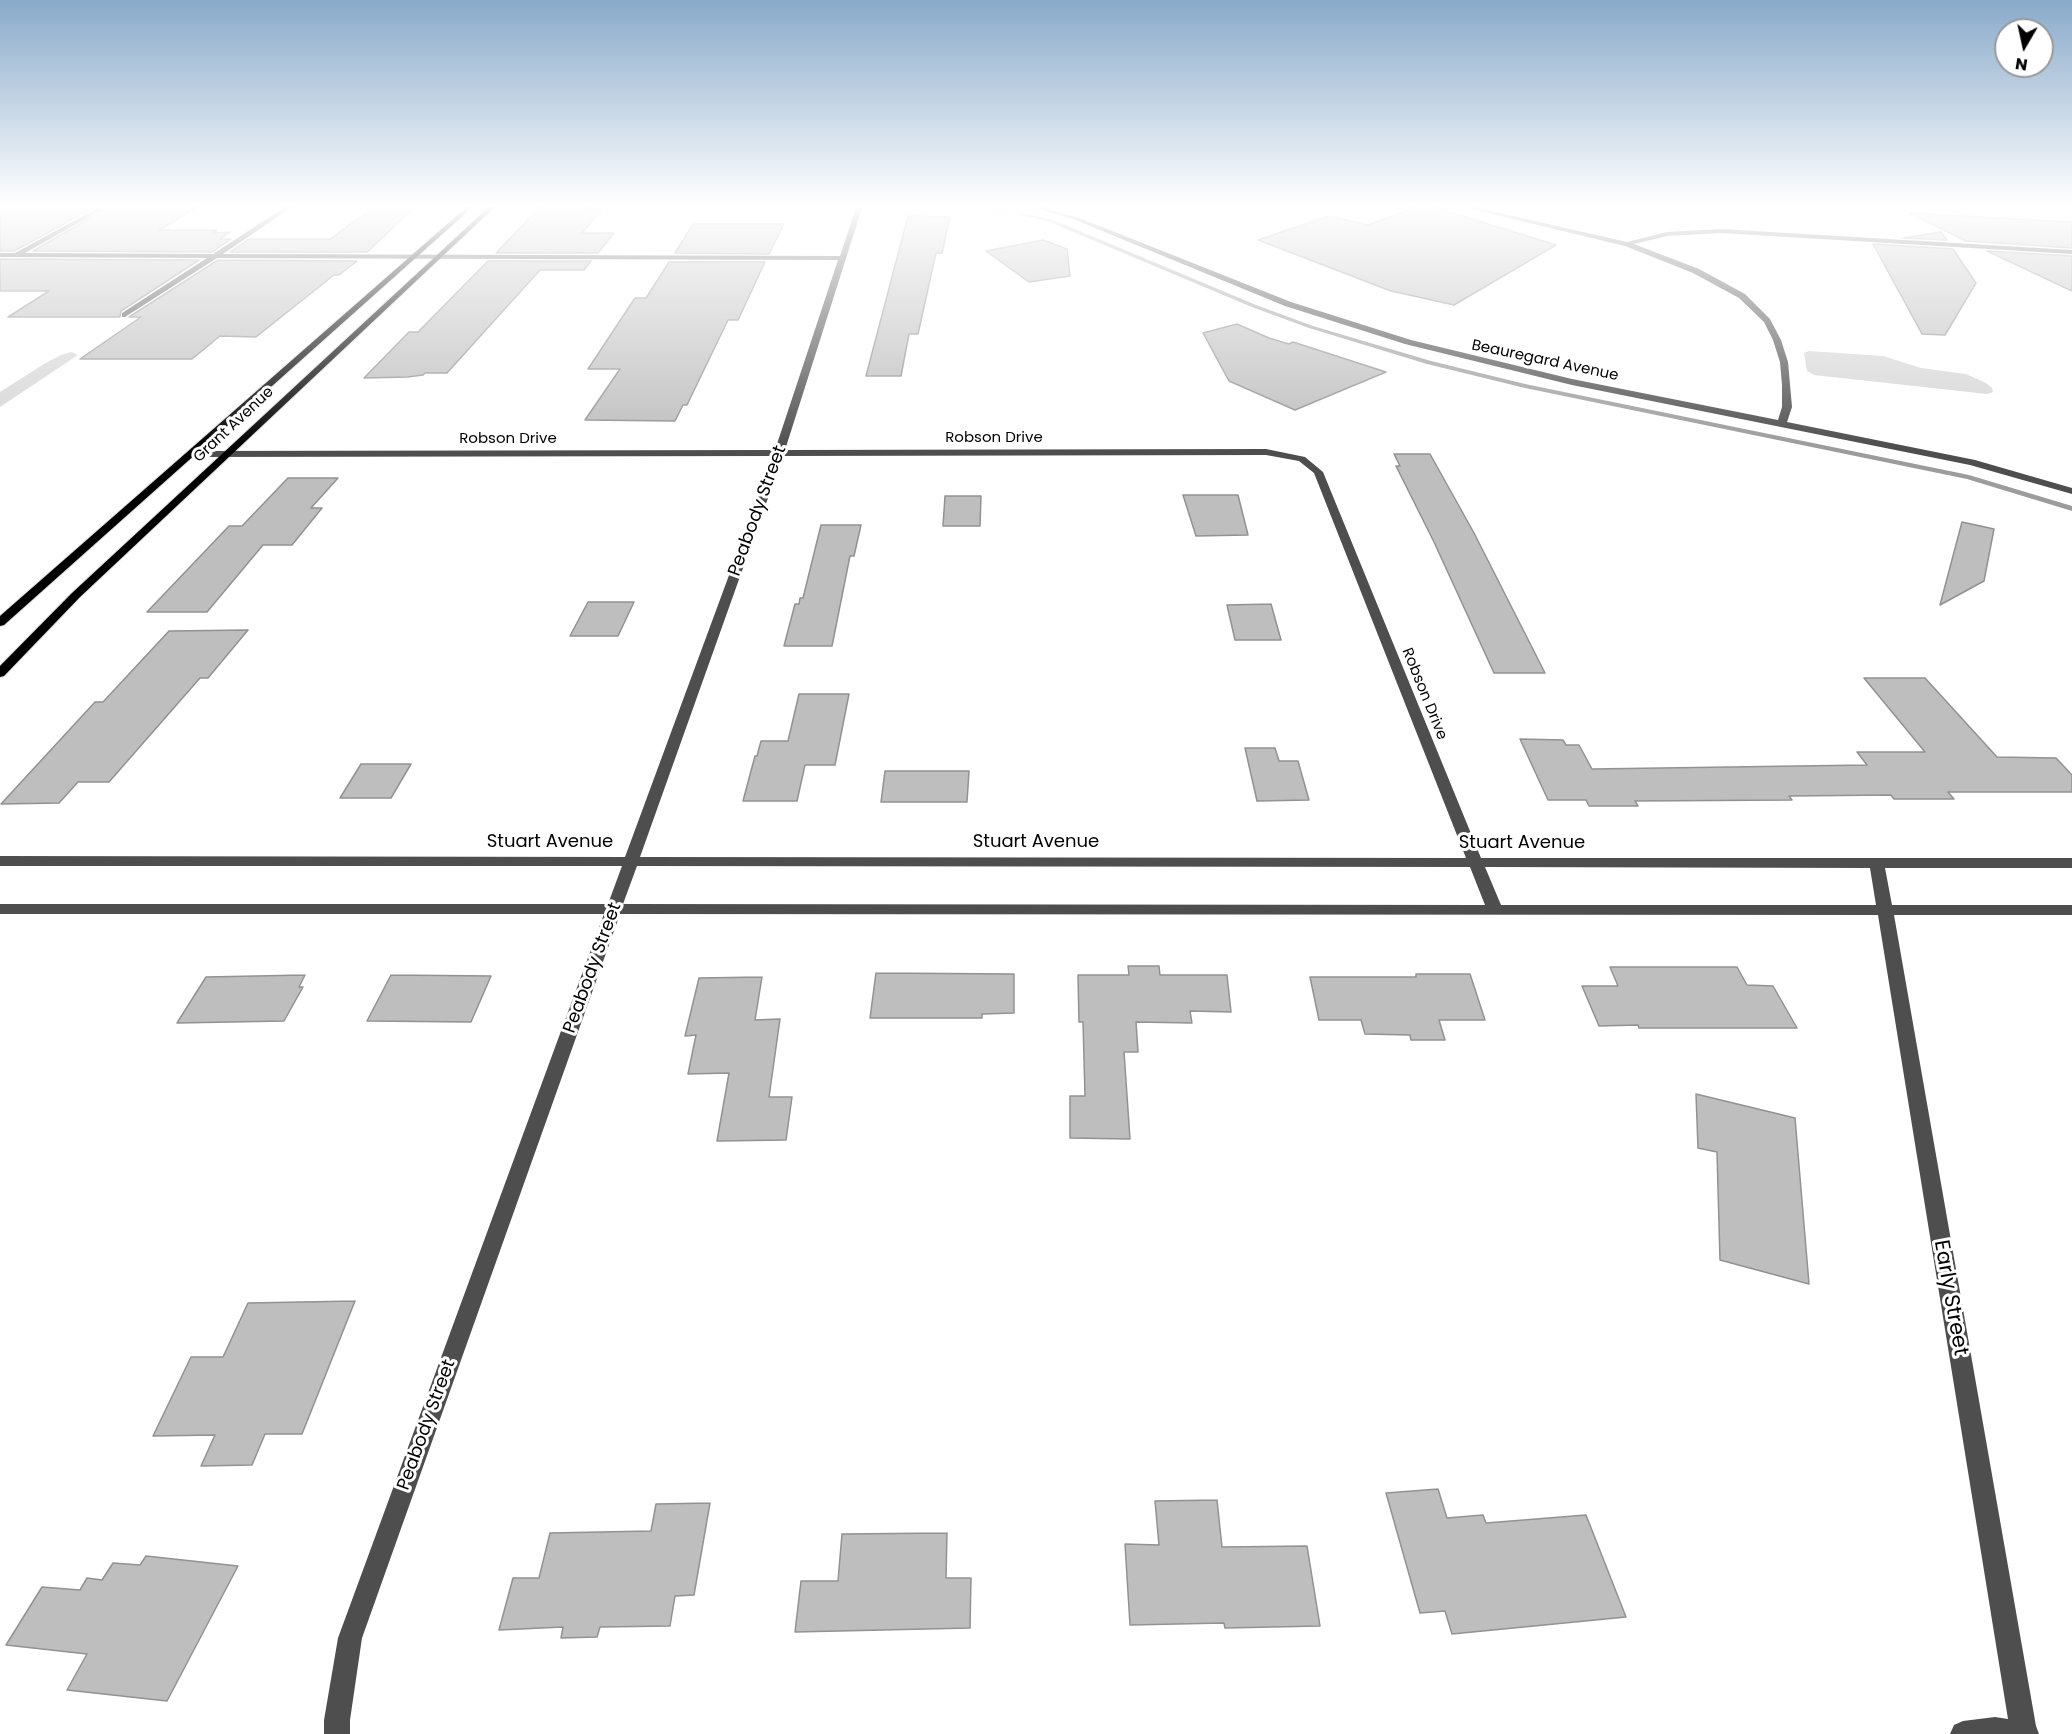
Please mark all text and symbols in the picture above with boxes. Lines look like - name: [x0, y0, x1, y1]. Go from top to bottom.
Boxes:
- north arrow: [1994, 18, 2054, 78]
- text: N: [2014, 52, 2029, 77]
- street label: Beauregard Avenue: [1470, 337, 1620, 385]
- street label: Grant Avenue: [190, 383, 278, 467]
- street label: Robson Drive: [945, 429, 1043, 447]
- street label: Robson Drive: [459, 430, 557, 448]
- street label: Peabody Street: [724, 443, 792, 579]
- street label: Robson Drive: [1397, 645, 1451, 743]
- street label: Stuart Avenue: [487, 831, 613, 853]
- street label: Stuart Avenue: [973, 831, 1099, 853]
- street label: Stuart Avenue: [1459, 832, 1585, 854]
- street label: Peabody Street: [559, 900, 627, 1036]
- street label: Early Street: [1927, 1238, 1973, 1358]
- street label: Peabody Street: [393, 1357, 461, 1493]

